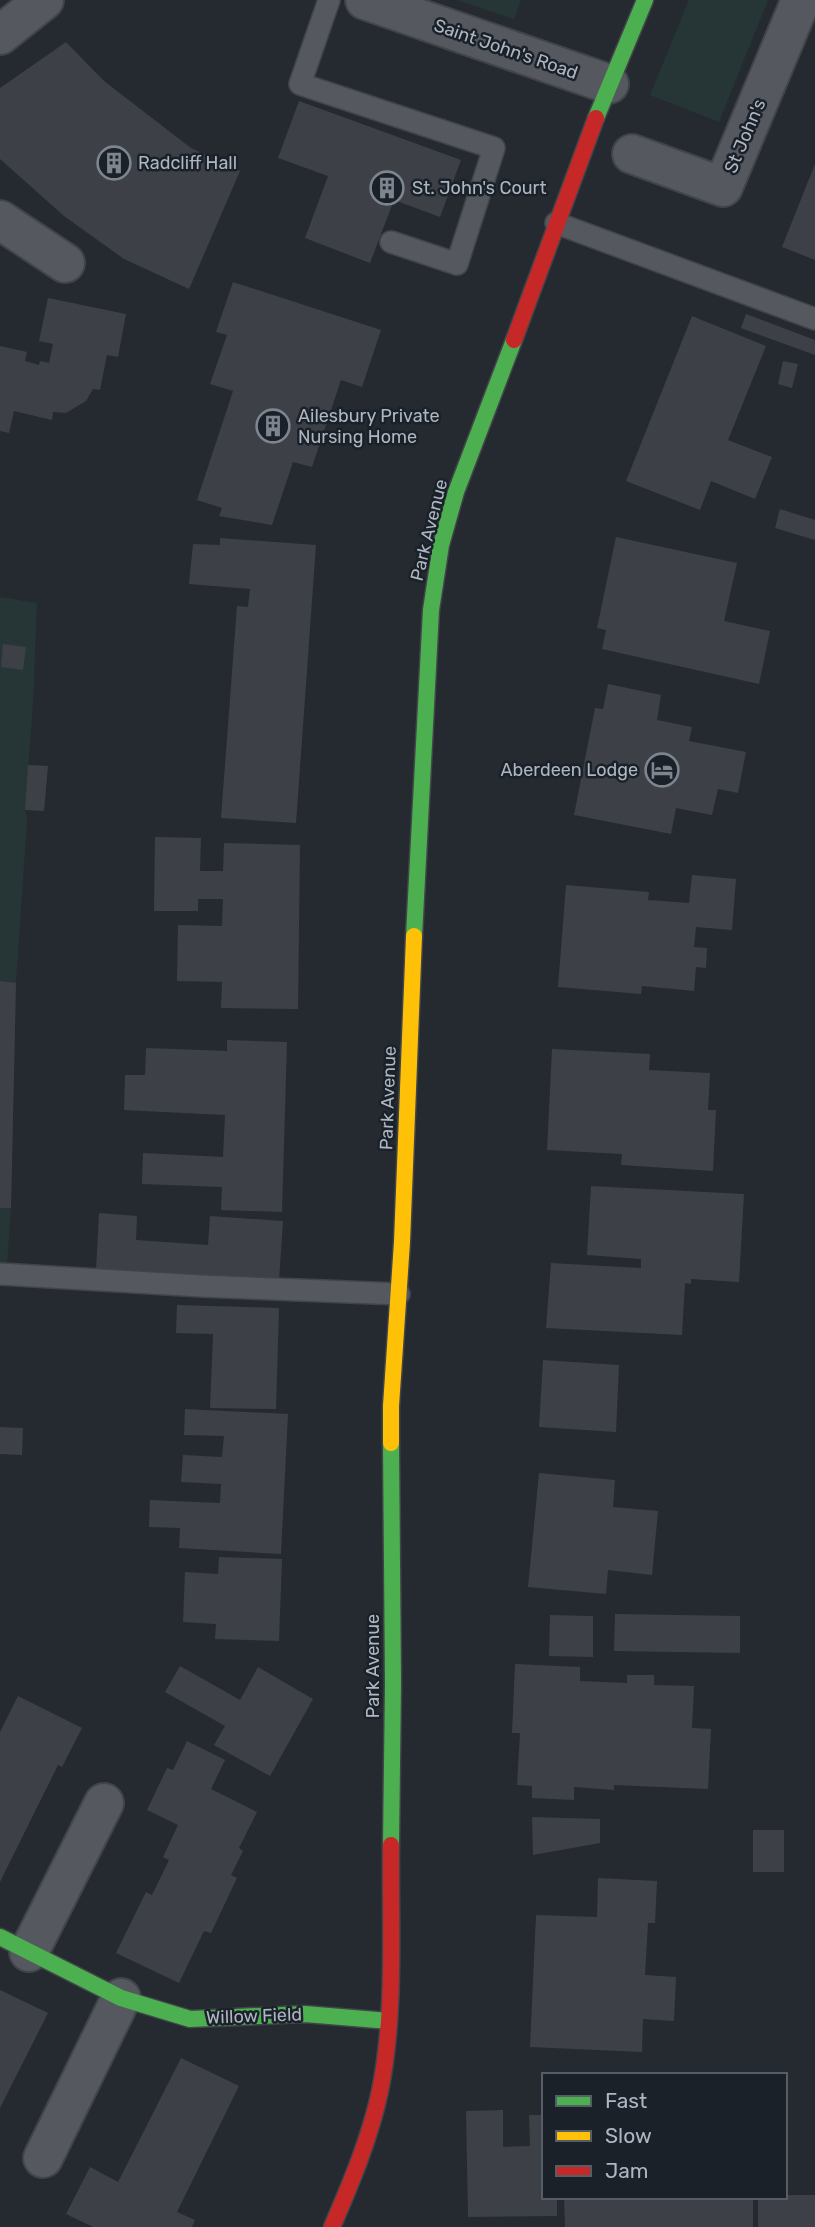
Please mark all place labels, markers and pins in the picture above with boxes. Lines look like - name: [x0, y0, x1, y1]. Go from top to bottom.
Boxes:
- building icon: Radcliff Hall: [95, 144, 133, 182]
- place label: Radcliff Hall: [138, 152, 237, 174]
- building icon: St. John's Court: [368, 169, 406, 207]
- place label: St. John's Court: [412, 177, 546, 199]
- place label: Ailesbury Private Nursing Home: [298, 405, 440, 448]
- building icon: Ailesbury Private Nursing Home: [254, 407, 292, 445]
- hotel icon: Aberdeen Lodge: [643, 751, 681, 789]
- place label: Aberdeen Lodge: [501, 759, 638, 781]

